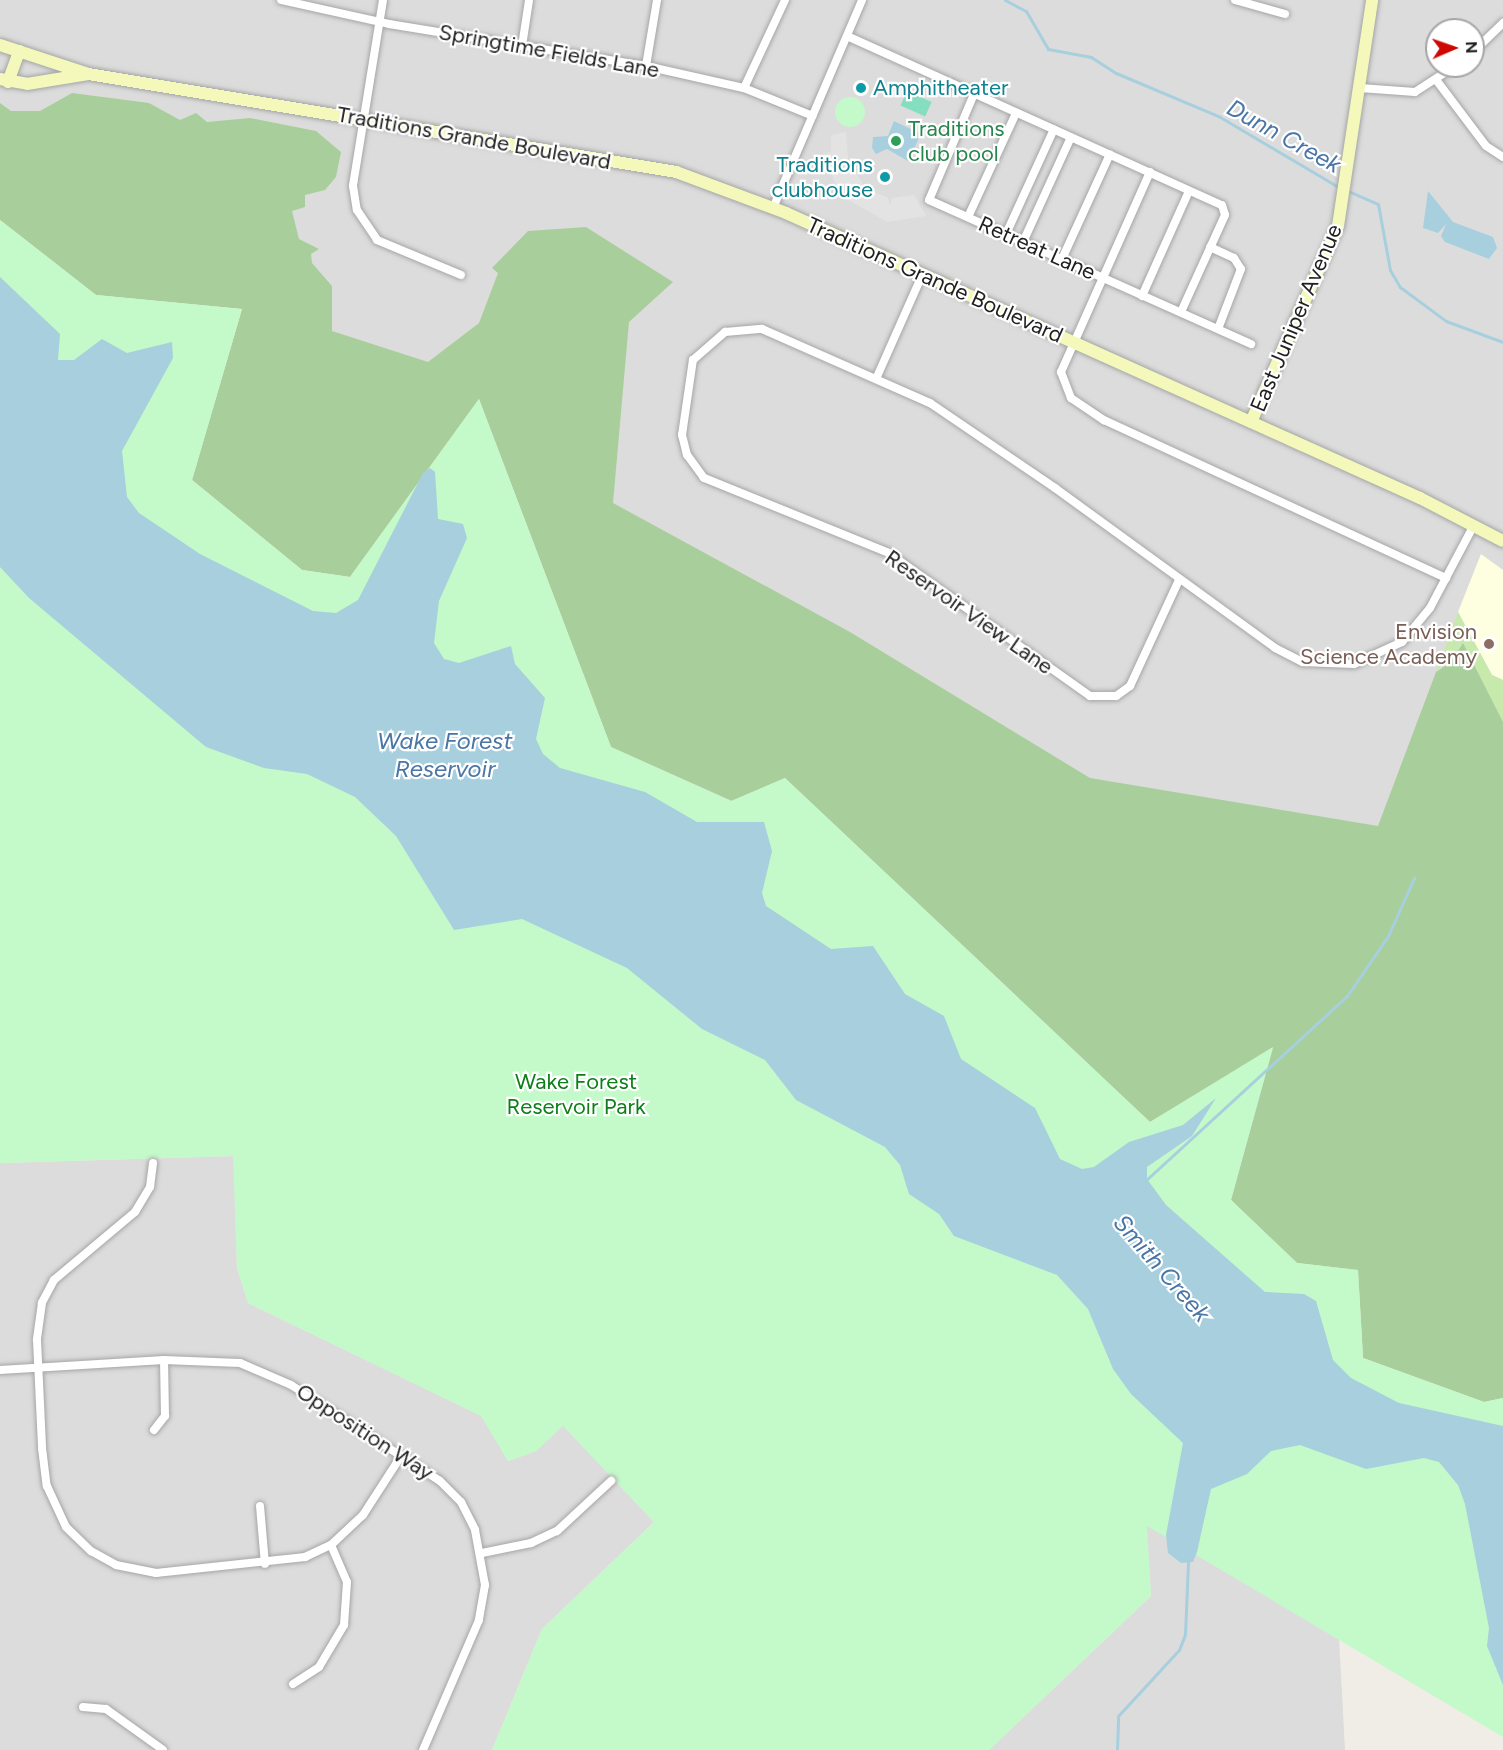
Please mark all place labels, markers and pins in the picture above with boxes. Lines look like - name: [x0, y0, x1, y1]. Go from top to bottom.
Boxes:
- place label: Amphitheater: [873, 75, 1009, 101]
- marker: Amphitheater: [854, 81, 868, 95]
- place label: Traditions club pool: [908, 115, 1004, 166]
- marker: Traditions club pool: [889, 134, 903, 148]
- place label: Traditions clubhouse: [772, 151, 873, 202]
- marker: Traditions clubhouse: [878, 170, 892, 184]
- place label: Envision Science Academy: [1300, 618, 1477, 670]
- marker: Envision Science Academy: [1482, 637, 1496, 651]

